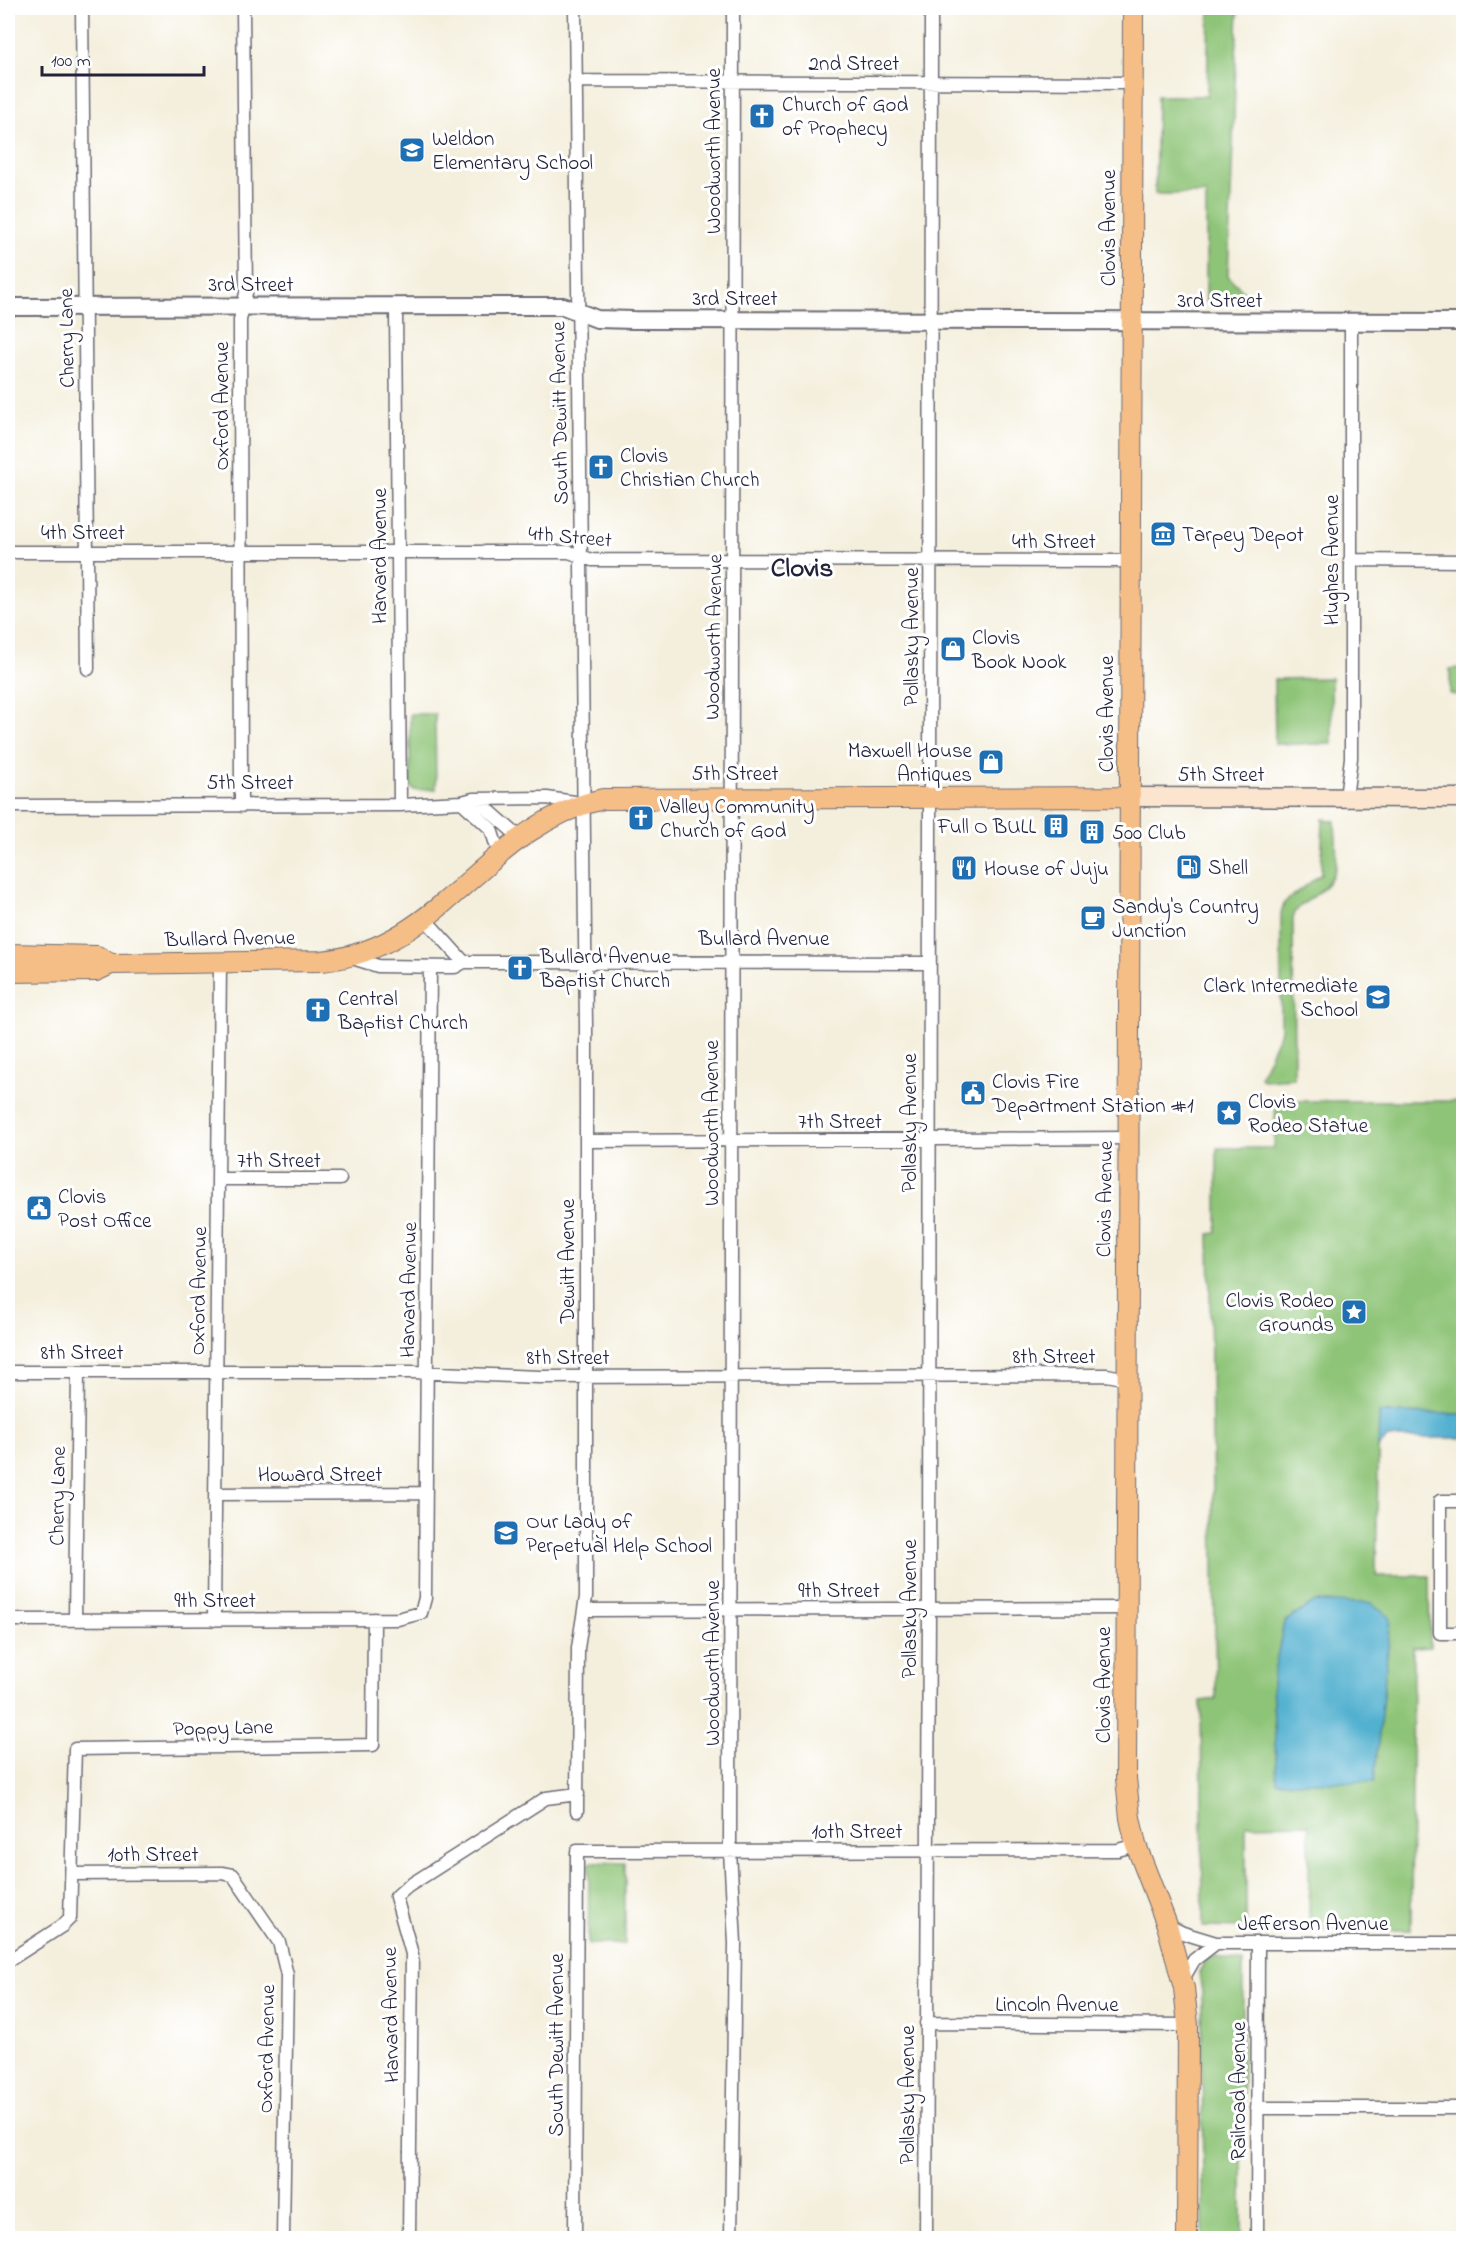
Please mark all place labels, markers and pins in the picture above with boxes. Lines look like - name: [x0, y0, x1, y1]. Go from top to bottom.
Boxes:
- place label: Church of God of Prophecy: [782, 91, 909, 147]
- church icon: Church of God of Prophecy: [747, 101, 777, 131]
- place label: Weldon Elementary School: [432, 125, 593, 181]
- school or university icon: Weldon Elementary School: [397, 135, 427, 165]
- place label: Clovis Christian Church: [620, 442, 760, 496]
- church icon: Clovis Christian Church: [586, 452, 616, 482]
- museum icon: Tarpey Depot: [1148, 519, 1178, 549]
- place label: Tarpey Depot: [1182, 521, 1304, 553]
- place label: Clovis Book Nook: [971, 624, 1067, 678]
- shop icon: Clovis Book Nook: [938, 634, 968, 664]
- place label: Maxwell House Antiques: [848, 737, 973, 791]
- shop icon: Maxwell House Antiques: [976, 747, 1006, 777]
- place label: Valley Community Church of God: [659, 793, 814, 847]
- church icon: Valley Community Church of God: [626, 803, 656, 833]
- building icon: Full O BULL: [1041, 811, 1071, 841]
- place label: Full O BULL: [937, 813, 1036, 843]
- building icon: 500 Club: [1077, 817, 1107, 847]
- place label: 500 Club: [1112, 819, 1186, 849]
- fuel station icon: Shell: [1174, 852, 1204, 882]
- restaurant icon: House of Juju: [949, 853, 979, 883]
- place label: Shell: [1208, 854, 1248, 884]
- place label: House of Juju: [984, 855, 1109, 885]
- place label: Sandy's Country Junction: [1112, 893, 1259, 947]
- cafe icon: Sandy's Country Junction: [1078, 903, 1108, 933]
- place label: Bullard Avenue Baptist Church: [539, 943, 671, 997]
- church icon: Bullard Avenue Baptist Church: [505, 953, 535, 983]
- place label: Clark Intermediate School: [1203, 972, 1359, 1026]
- school or university icon: Clark Intermediate School: [1363, 982, 1393, 1012]
- place label: Central Baptist Church: [337, 985, 468, 1039]
- church icon: Central Baptist Church: [303, 995, 333, 1025]
- place label: Clovis Fire Department Station #1: [991, 1068, 1194, 1122]
- public building icon: Clovis Fire Department Station #1: [958, 1078, 988, 1108]
- place label: Clovis Rodeo Statue: [1248, 1088, 1369, 1142]
- place icon: Clovis Rodeo Statue: [1214, 1098, 1244, 1128]
- place label: Clovis Post Office: [58, 1183, 152, 1237]
- public building icon: Clovis Post Office: [24, 1193, 54, 1223]
- place label: Clovis Rodeo Grounds: [1226, 1287, 1334, 1341]
- place icon: Clovis Rodeo Grounds: [1339, 1297, 1369, 1327]
- place label: Our Lady of Perpetual Help School: [526, 1508, 712, 1562]
- school or university icon: Our Lady of Perpetual Help School: [491, 1518, 521, 1548]

